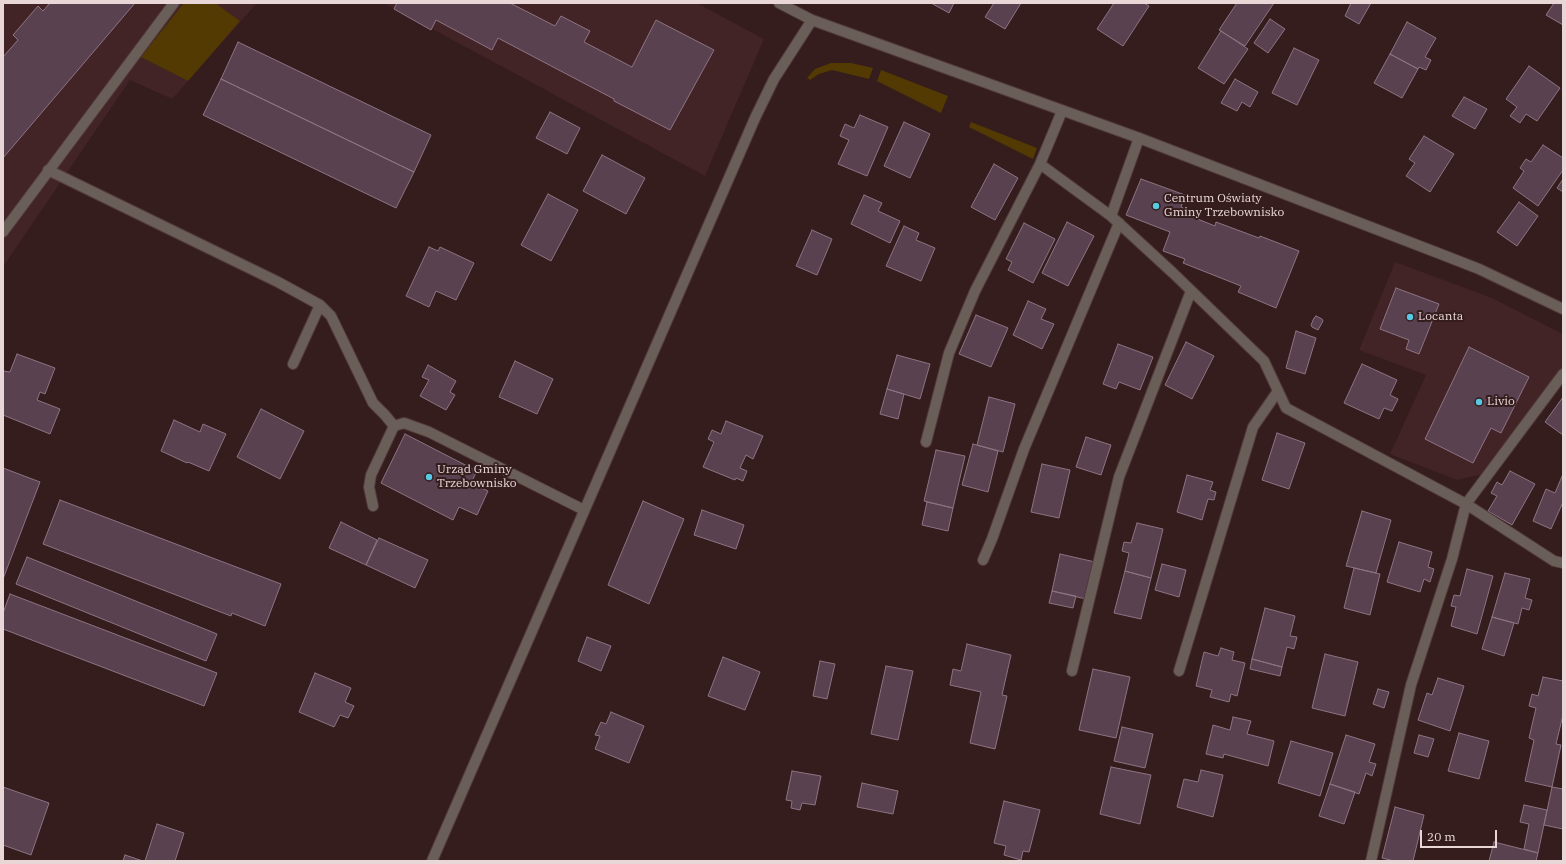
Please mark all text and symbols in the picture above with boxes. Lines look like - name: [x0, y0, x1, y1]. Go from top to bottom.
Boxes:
- place label: Centrum Oświaty Gminy Trzebownisko: [1164, 192, 1284, 220]
- marker: Centrum Oświaty Gminy Trzebownisko: [1151, 201, 1161, 211]
- place label: Locanta: [1418, 310, 1463, 324]
- marker: Locanta: [1405, 312, 1415, 322]
- place label: Livio: [1487, 395, 1515, 409]
- marker: Livio: [1474, 397, 1484, 407]
- place label: Urząd Gminy Trzebownisko: [437, 463, 517, 491]
- marker: Urząd Gminy Trzebownisko: [424, 472, 434, 482]
- scale bar: [1422, 822, 1499, 848]
- text: 20 m: [1427, 829, 1456, 844]

